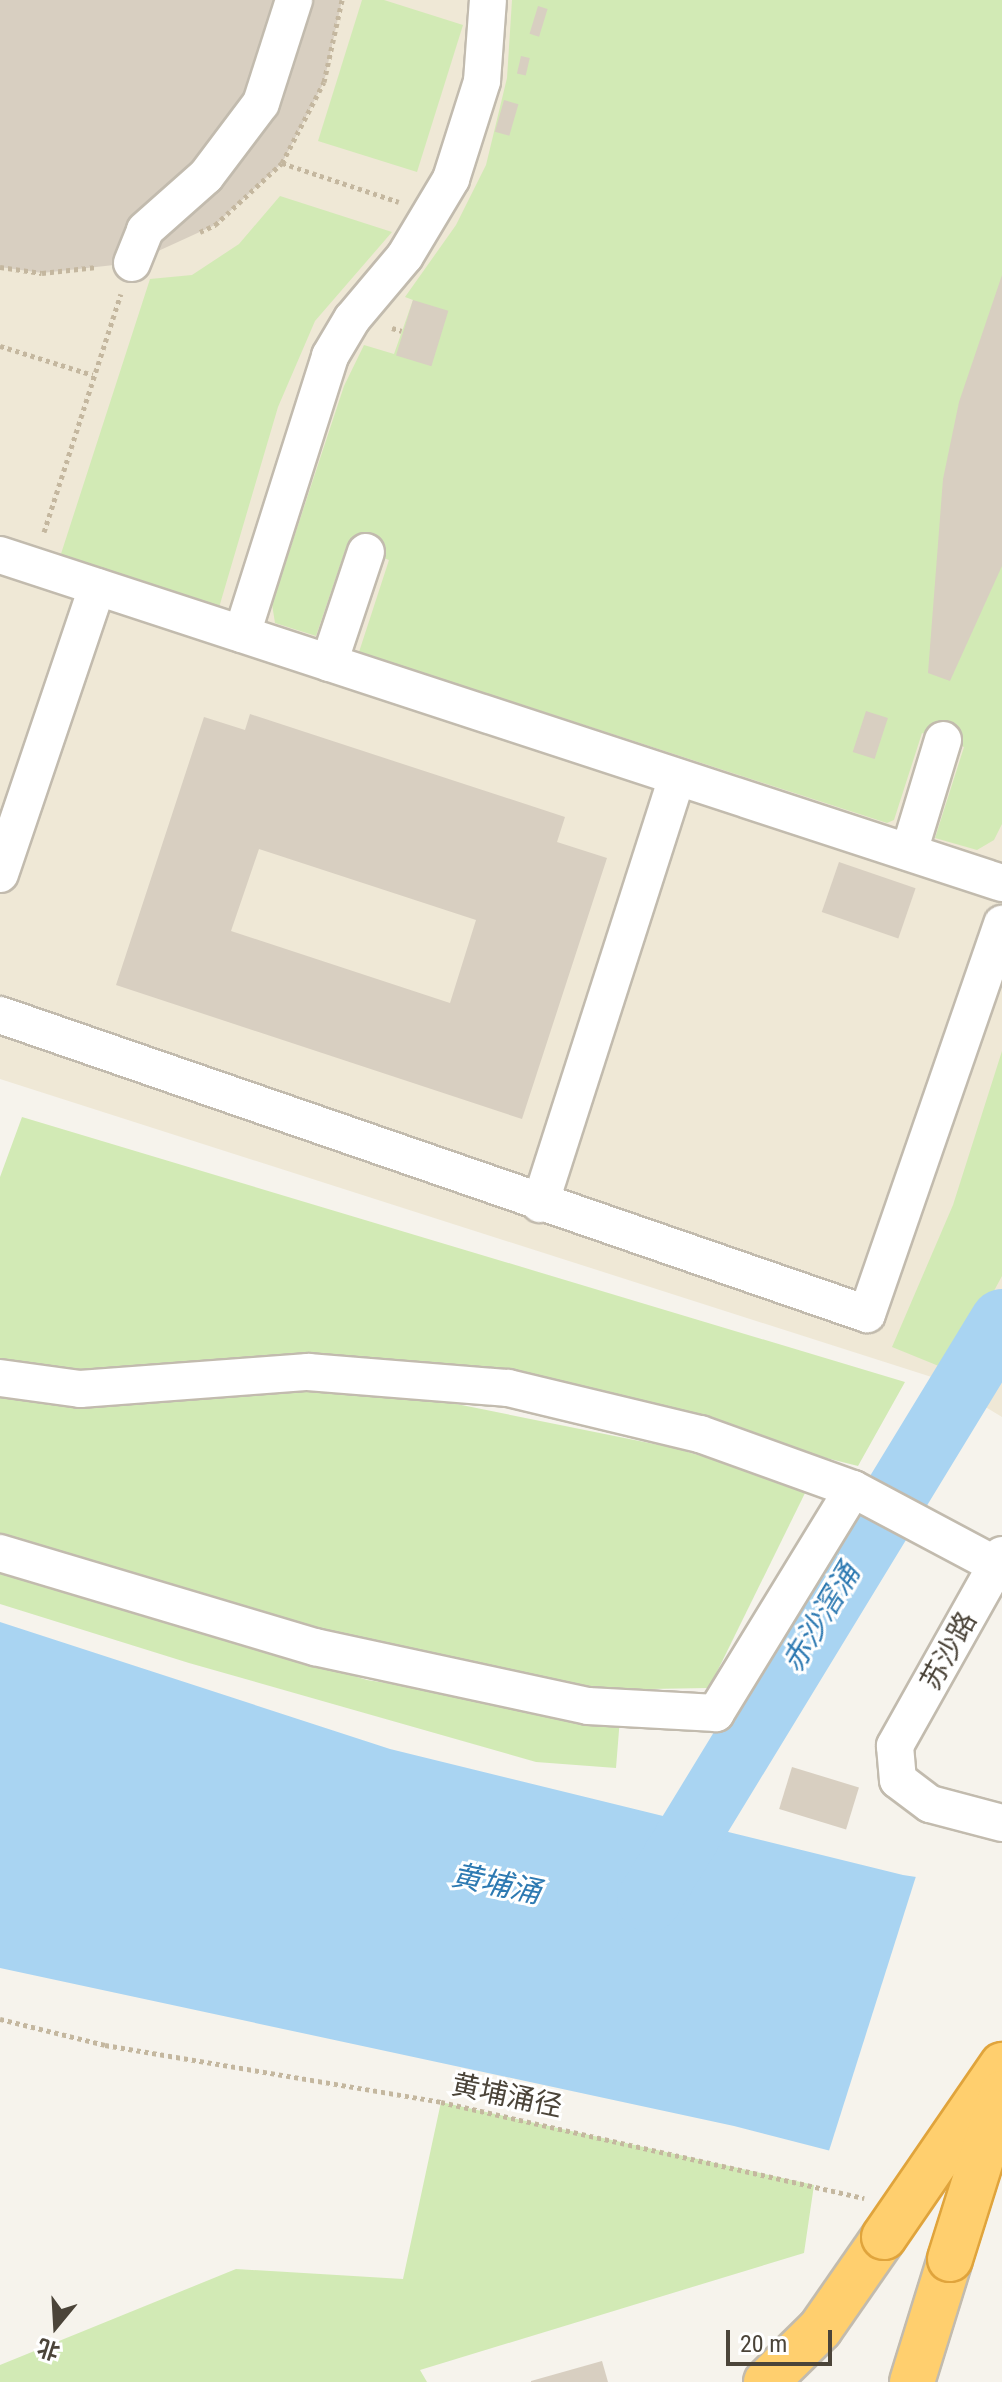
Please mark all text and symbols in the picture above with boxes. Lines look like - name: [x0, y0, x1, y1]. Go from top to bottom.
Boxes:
- water label: 赤沙滘涌: [775, 1557, 867, 1679]
- street label: 苏沙路: [914, 1606, 984, 1696]
- water label: 黄埔涌: [448, 1857, 544, 1911]
- street label: 黄埔涌径: [449, 2068, 565, 2124]
- north arrow: [16, 2286, 96, 2366]
- scale bar: [730, 2314, 836, 2364]
- text: 20 m: [740, 2330, 787, 2358]
- text: 北: [34, 2334, 63, 2365]

